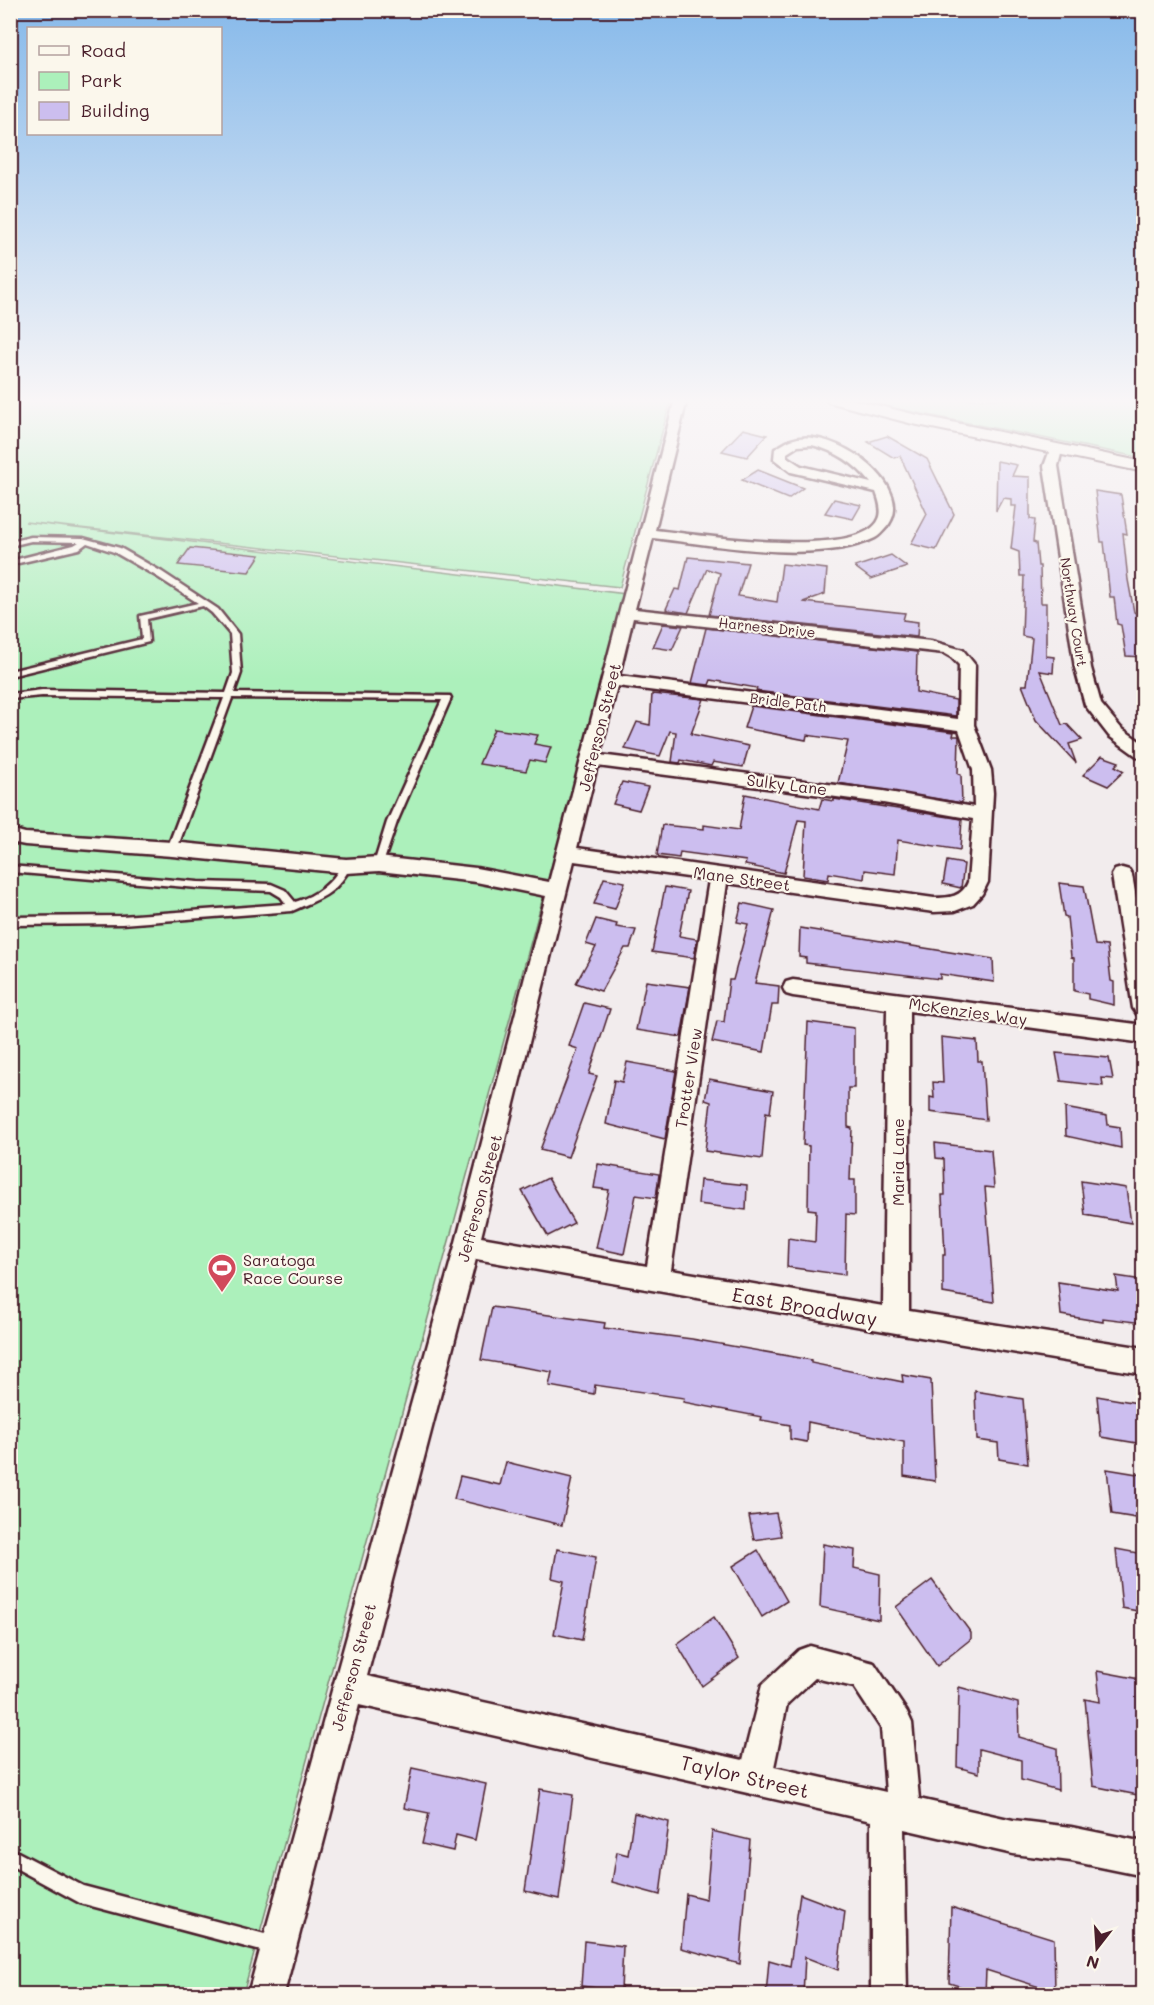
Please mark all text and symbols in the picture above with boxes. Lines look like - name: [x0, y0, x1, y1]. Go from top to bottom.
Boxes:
- legend: [27, 27, 222, 135]
- text: Road: [81, 38, 126, 62]
- text: Park: [81, 68, 122, 92]
- text: Building: [81, 98, 149, 122]
- street label: Northway Court: [1056, 556, 1092, 668]
- street label: Harness Drive: [718, 612, 816, 642]
- street label: Jefferson Street: [573, 661, 625, 793]
- street label: Bridle Path: [749, 688, 827, 716]
- street label: Sulky Lane: [746, 769, 828, 799]
- street label: Mane Street: [692, 861, 792, 895]
- street label: McKenzies Way: [907, 992, 1029, 1030]
- street label: Trotter View: [670, 1026, 706, 1130]
- street label: Maria Lane: [887, 1118, 908, 1206]
- street label: Jefferson Street: [452, 1132, 506, 1264]
- place label: Saratoga Race Course: [243, 1249, 343, 1288]
- sports icon: Saratoga Race Course: [206, 1252, 238, 1294]
- street label: East Broadway: [730, 1280, 880, 1332]
- street label: Jefferson Street: [326, 1601, 380, 1733]
- street label: Taylor Street: [678, 1749, 812, 1803]
- north arrow: [1067, 1918, 1127, 1978]
- text: N: [1084, 1951, 1101, 1975]

